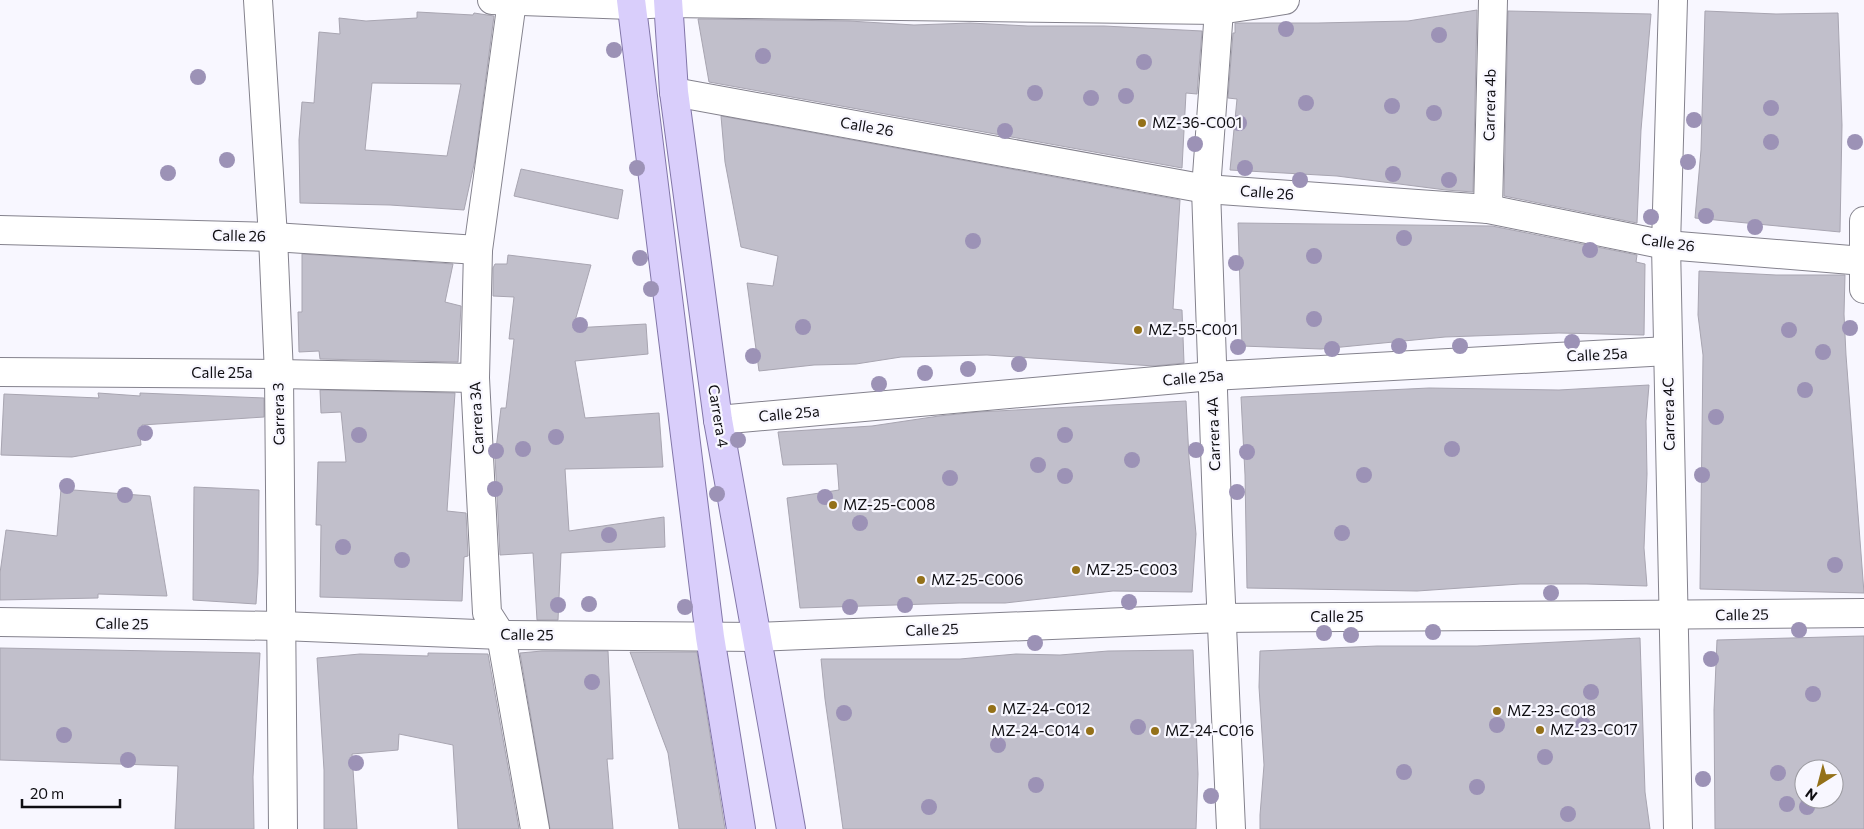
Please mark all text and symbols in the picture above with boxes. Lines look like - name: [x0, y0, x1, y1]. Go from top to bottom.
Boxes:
- street label: Carrera 4b: [1479, 69, 1499, 141]
- street label: Calle 26: [839, 112, 895, 140]
- place label: MZ-36-C001: [1152, 113, 1242, 131]
- marker: MZ-36-C001: [1136, 117, 1148, 129]
- street label: Calle 26: [1240, 181, 1295, 203]
- street label: Calle 26: [212, 226, 266, 244]
- street label: Calle 26: [1640, 229, 1696, 255]
- place label: MZ-55-C001: [1148, 320, 1238, 338]
- marker: MZ-55-C001: [1132, 324, 1144, 336]
- street label: Calle 25a: [1566, 343, 1628, 365]
- street label: Calle 25a: [191, 363, 253, 381]
- street label: Calle 25a: [1162, 365, 1224, 389]
- street label: Carrera 4C: [1658, 377, 1678, 451]
- street label: Carrera 3A: [465, 381, 487, 455]
- street label: Carrera 3: [268, 382, 288, 446]
- street label: Carrera 4: [705, 383, 733, 449]
- street label: Carrera 4A: [1203, 397, 1223, 471]
- street label: Calle 25a: [758, 401, 820, 425]
- place label: MZ-25-C008: [843, 495, 935, 513]
- marker: MZ-25-C008: [827, 499, 839, 511]
- place label: MZ-25-C003: [1086, 560, 1178, 578]
- marker: MZ-25-C003: [1070, 564, 1082, 576]
- place label: MZ-25-C006: [931, 570, 1023, 588]
- marker: MZ-25-C006: [915, 574, 927, 586]
- street label: Calle 25: [1715, 605, 1769, 623]
- street label: Calle 25: [1310, 607, 1364, 625]
- street label: Calle 25: [95, 614, 149, 632]
- street label: Calle 25: [905, 619, 959, 639]
- street label: Calle 25: [500, 625, 554, 643]
- place label: MZ-24-C012: [1002, 699, 1090, 717]
- place label: MZ-23-C018: [1507, 701, 1596, 719]
- marker: MZ-24-C012: [986, 703, 998, 715]
- marker: MZ-23-C018: [1491, 705, 1503, 717]
- place label: MZ-23-C017: [1550, 720, 1638, 738]
- place label: MZ-24-C014: [991, 721, 1080, 739]
- place label: MZ-24-C016: [1165, 721, 1254, 739]
- marker: MZ-23-C017: [1534, 724, 1546, 736]
- marker: MZ-24-C014: [1084, 725, 1096, 737]
- marker: MZ-24-C016: [1149, 725, 1161, 737]
- north arrow: [1794, 759, 1844, 809]
- scale bar: [22, 776, 120, 808]
- text: 20 m: [30, 784, 64, 802]
- text: N: [1802, 785, 1820, 805]

